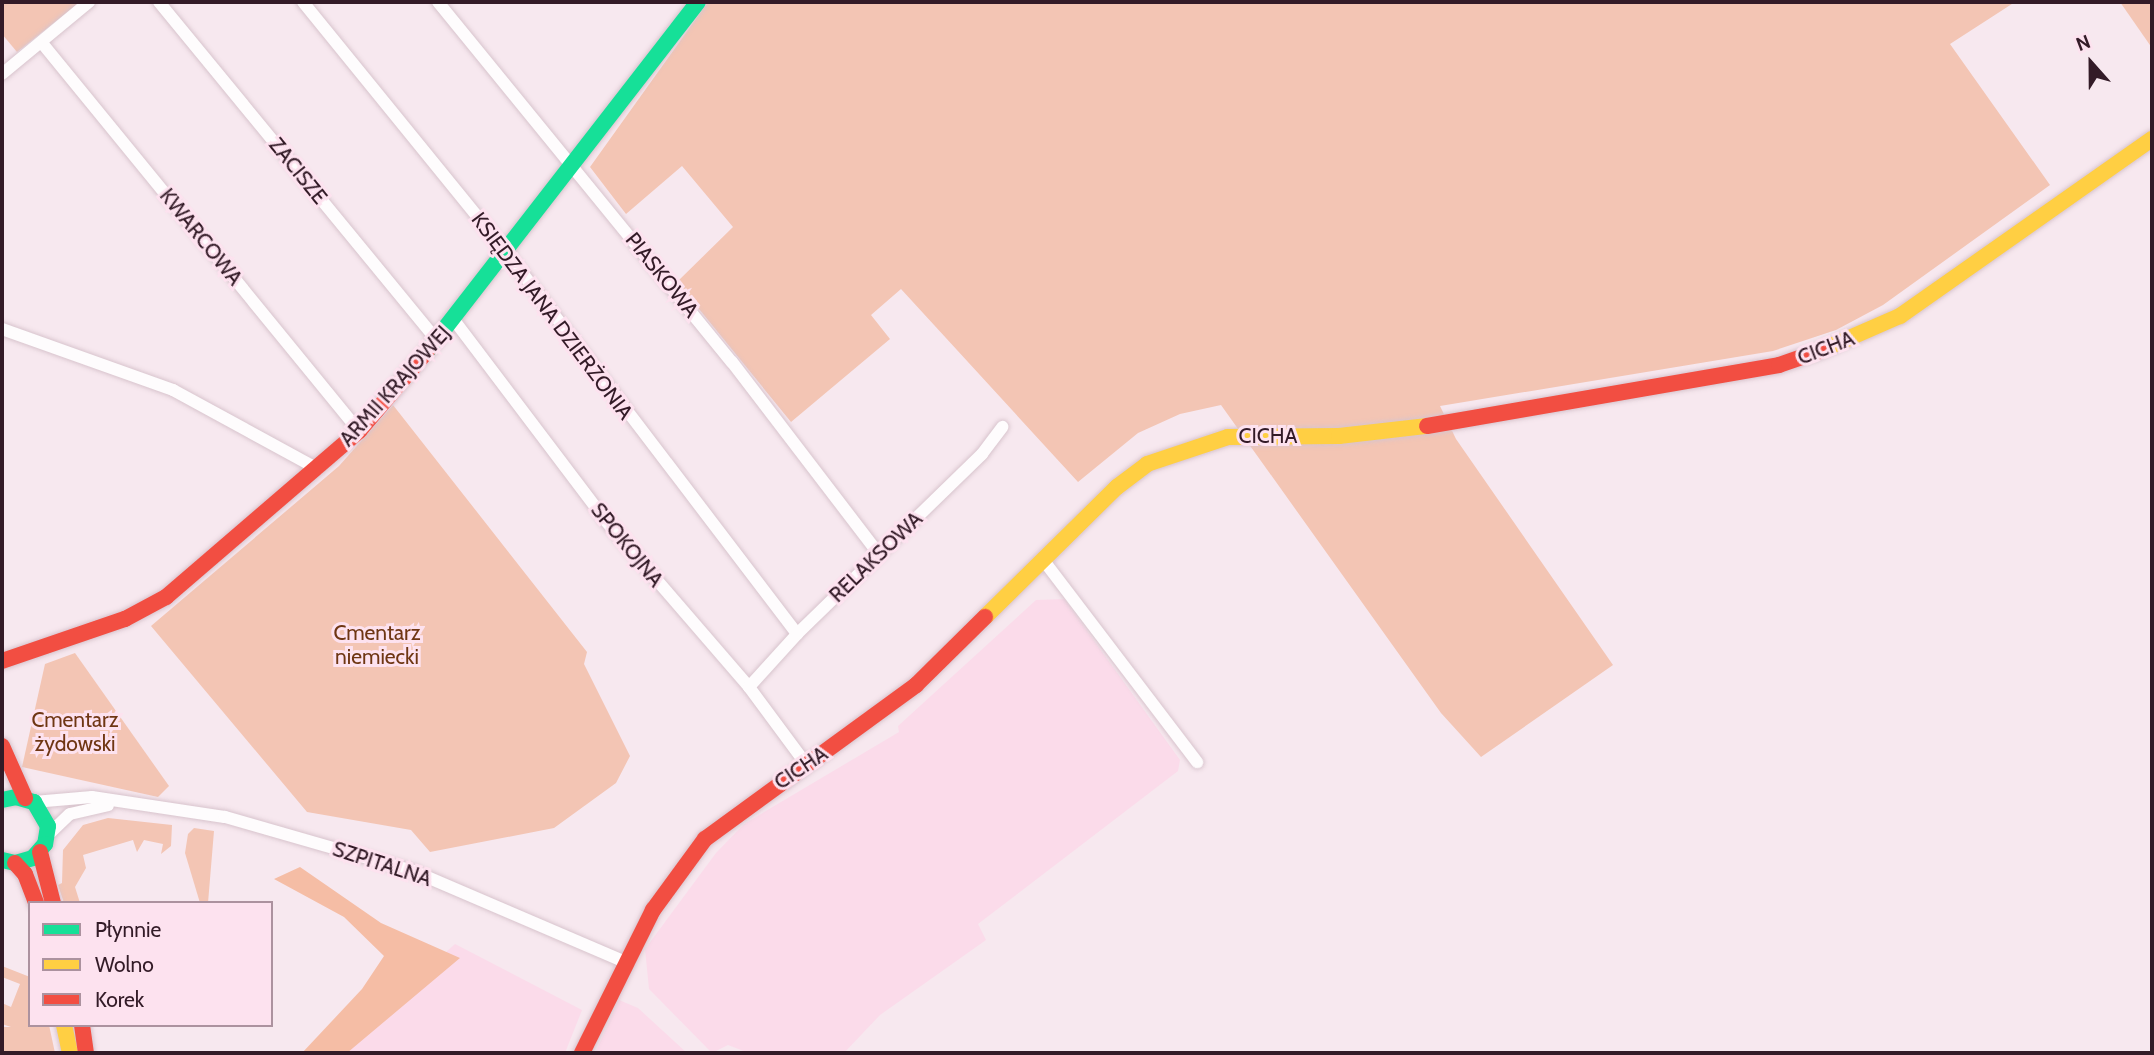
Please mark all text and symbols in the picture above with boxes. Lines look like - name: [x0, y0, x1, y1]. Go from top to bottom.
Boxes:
- north arrow: [2056, 28, 2126, 98]
- text: N: [2073, 30, 2094, 56]
- street label: ZACISZE: [264, 133, 332, 209]
- street label: KWARCOWA: [154, 184, 248, 290]
- street label: KSIĘDZA JANA DZIERŻONIA: [466, 208, 638, 424]
- street label: PIASKOWA: [620, 227, 704, 323]
- street label: ARMII KRAJOWEJ: [334, 320, 456, 452]
- street label: CICHA: [1794, 326, 1858, 370]
- street label: CICHA: [1239, 423, 1297, 449]
- street label: SPOKOJNA: [585, 498, 669, 592]
- street label: RELAKSOWA: [824, 506, 928, 608]
- park label: Cmentarz niemiecki: [333, 620, 421, 670]
- park label: Cmentarz żydowski: [31, 707, 119, 757]
- street label: CICHA: [770, 741, 832, 795]
- street label: SZPITALNA: [329, 836, 435, 892]
- legend: [28, 901, 273, 1027]
- text: Płynnie: [95, 917, 161, 942]
- text: Wolno: [95, 952, 154, 977]
- text: Korek: [95, 987, 144, 1012]

